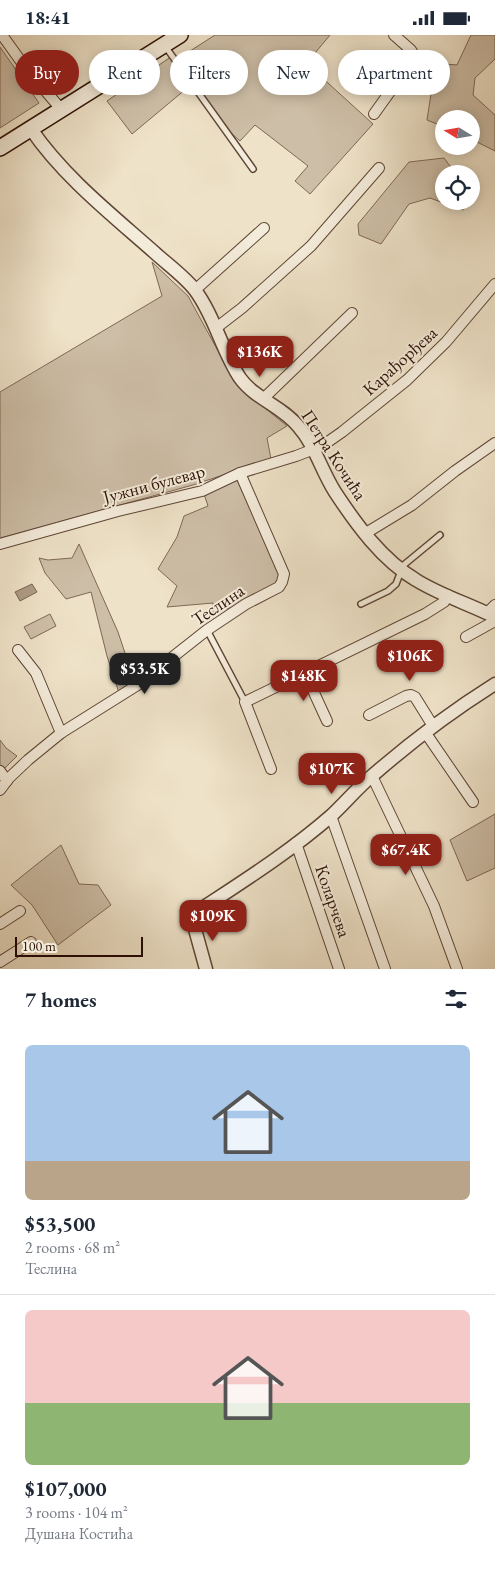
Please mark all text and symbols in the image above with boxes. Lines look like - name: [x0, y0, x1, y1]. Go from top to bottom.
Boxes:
- text: 18:41: [25, 5, 71, 30]
- chip: Buy: [15, 50, 79, 95]
- chip: Rent: [89, 50, 160, 95]
- chip: Filters: [170, 50, 248, 95]
- chip: New: [258, 50, 328, 95]
- chip: Apartment: [338, 50, 450, 95]
- north arrow: [435, 110, 480, 155]
- map controls: [435, 110, 480, 210]
- button: locate: [435, 165, 480, 210]
- street label: Карађорђева: [358, 321, 442, 400]
- pin: $136K: [225, 335, 295, 378]
- text: $136K: [238, 341, 282, 362]
- street label: Петра Кочића: [297, 405, 373, 505]
- street label: Јужни булевар: [99, 459, 207, 509]
- street label: Теслина: [187, 578, 249, 631]
- pin: $106K: [375, 639, 445, 682]
- text: $106K: [388, 645, 432, 666]
- pin: $53.5K: [104, 653, 186, 695]
- text: $53.5K: [121, 658, 169, 679]
- pin: $148K: [269, 659, 339, 702]
- text: $148K: [282, 665, 326, 686]
- pin: $107K: [297, 753, 367, 795]
- text: $107K: [310, 758, 354, 779]
- pin: $67.4K: [365, 833, 447, 876]
- text: $67.4K: [382, 839, 430, 860]
- street label: Коларчева: [310, 862, 357, 941]
- pin: $109K: [178, 899, 248, 942]
- text: $109K: [191, 905, 235, 926]
- scale bar: [15, 934, 142, 957]
- text: 100 m: [22, 937, 56, 955]
- icon: filters: [442, 985, 470, 1013]
- text: 7 homes: [25, 986, 97, 1013]
- icon: home: [203, 1077, 293, 1167]
- text: $53,500: [25, 1210, 95, 1237]
- text: 2 rooms · 68 m²: [25, 1237, 120, 1258]
- text: Теслина: [25, 1258, 77, 1279]
- icon: home: [203, 1343, 293, 1433]
- text: $107,000: [25, 1475, 107, 1502]
- text: 3 rooms · 104 m²: [25, 1502, 128, 1523]
- text: Душана Костића: [25, 1523, 133, 1544]

